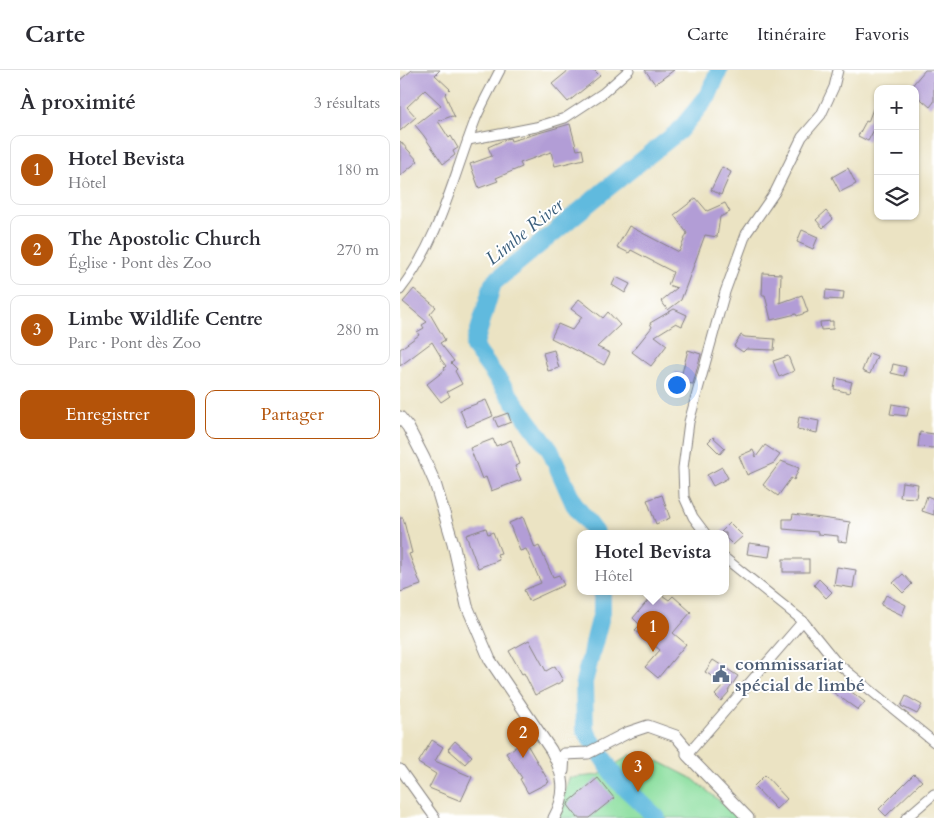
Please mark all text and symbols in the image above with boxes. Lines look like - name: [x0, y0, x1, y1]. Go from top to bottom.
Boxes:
- text: Carte: [25, 18, 86, 51]
- text: Carte: [687, 22, 729, 47]
- text: Itinéraire: [757, 22, 826, 47]
- text: Favoris: [854, 22, 909, 47]
- map controls: [874, 85, 919, 220]
- button: +: [874, 85, 919, 130]
- text: À proximité: [20, 88, 136, 117]
- text: 3 résultats: [314, 92, 380, 114]
- button: −: [874, 130, 919, 175]
- text: Hotel Bevista: [68, 146, 185, 172]
- text: 1: [33, 159, 41, 181]
- text: 180 m: [337, 159, 379, 181]
- text: Hôtel: [68, 172, 106, 194]
- button: layers: [874, 175, 919, 220]
- water label: Limbe River: [480, 192, 570, 271]
- text: The Apostolic Church: [68, 226, 261, 252]
- text: 2: [33, 239, 41, 261]
- text: 270 m: [337, 239, 379, 261]
- text: Église · Pont dès Zoo: [68, 252, 211, 274]
- text: Limbe Wildlife Centre: [68, 306, 263, 332]
- text: 3: [33, 319, 41, 341]
- text: 280 m: [337, 319, 379, 341]
- text: Parc · Pont dès Zoo: [68, 332, 201, 354]
- your location: [664, 372, 690, 398]
- button: Enregistrer: [20, 390, 195, 439]
- button: Partager: [205, 390, 380, 439]
- popup: [577, 530, 729, 595]
- text: Hotel Bevista: [595, 539, 712, 565]
- text: Hôtel: [595, 565, 633, 587]
- pin: 1: [637, 611, 669, 652]
- place label: commissariat spécial de limbé: [735, 652, 865, 698]
- public building icon: commissariat spécial de limbé: [711, 664, 731, 684]
- pin: 2: [507, 717, 539, 758]
- pin: 3: [622, 751, 654, 792]

